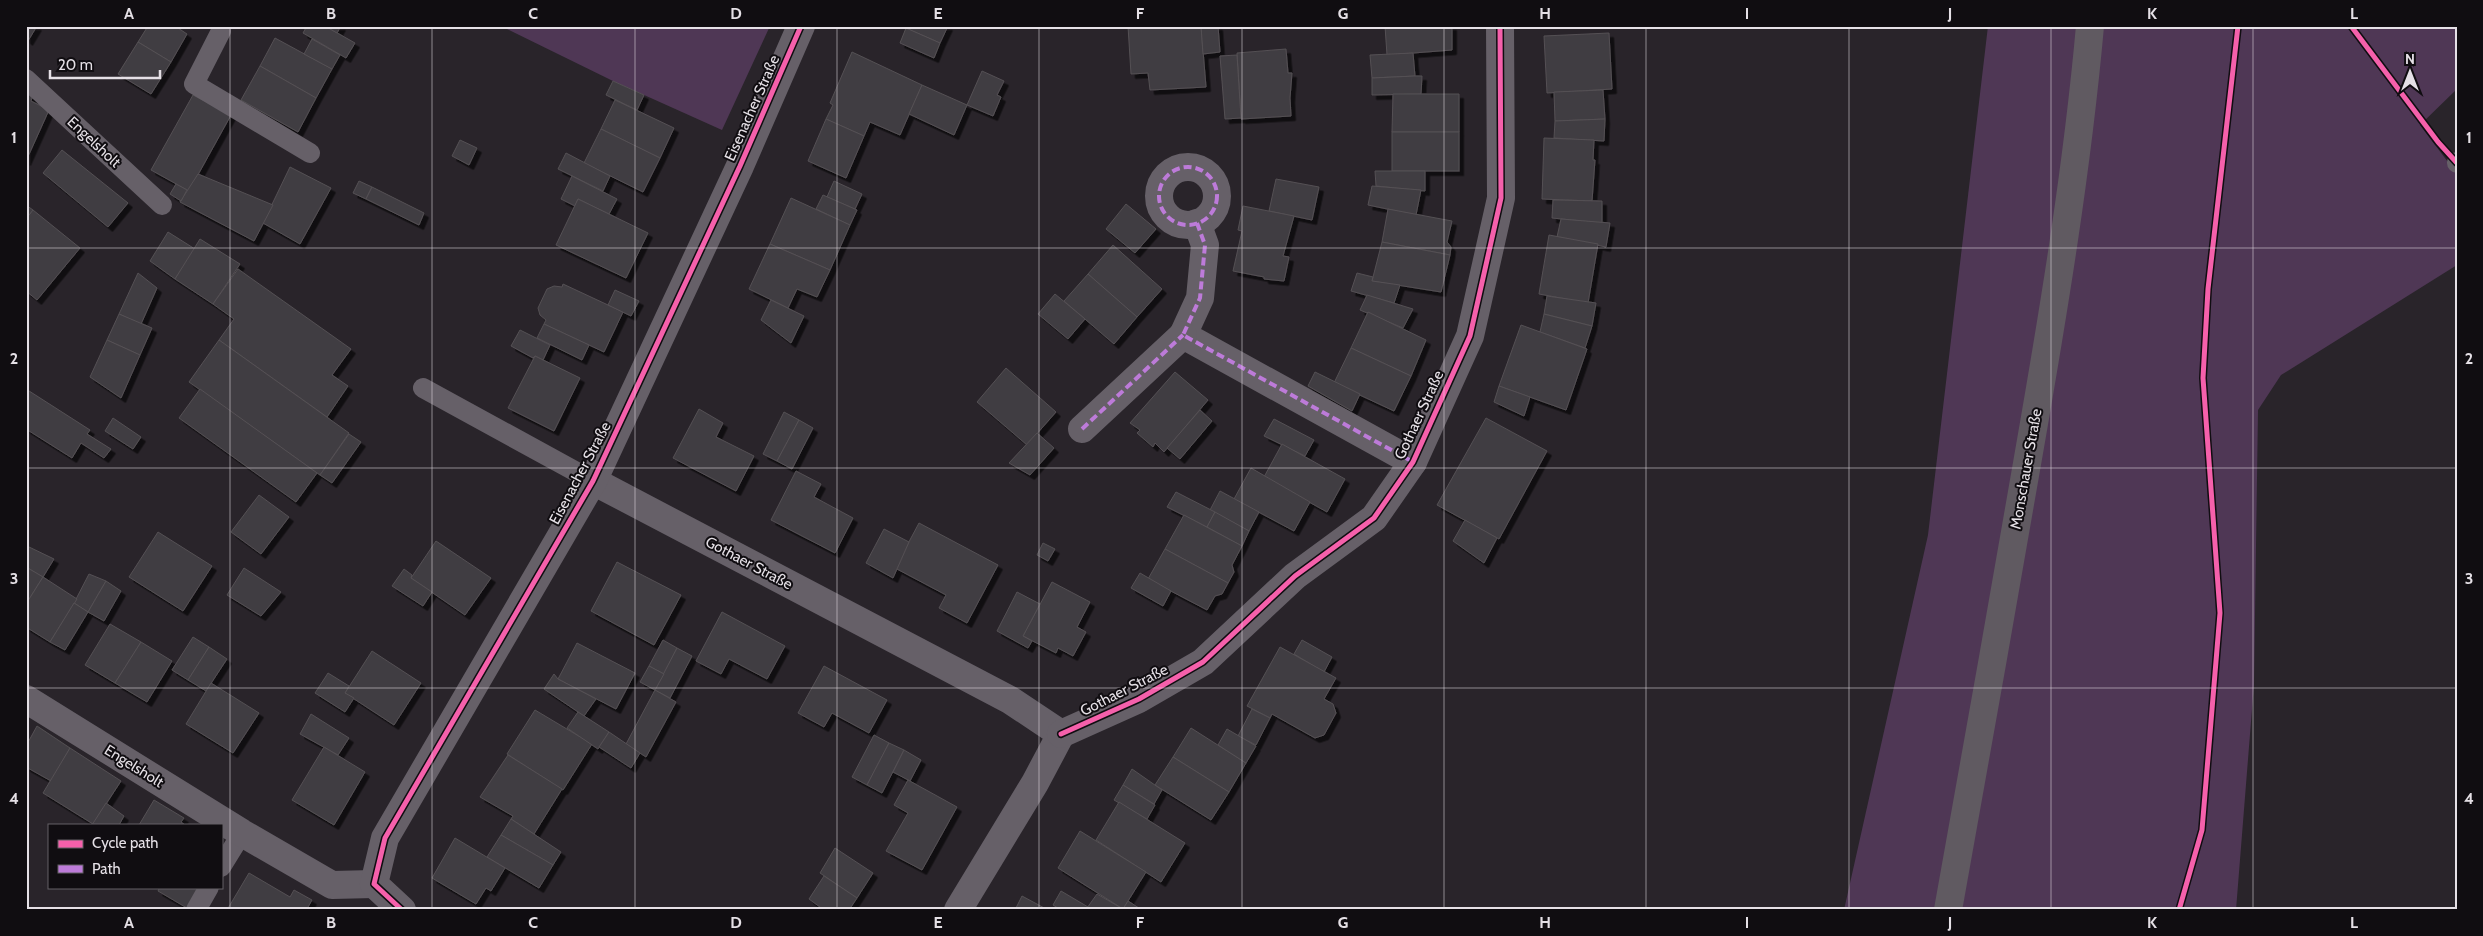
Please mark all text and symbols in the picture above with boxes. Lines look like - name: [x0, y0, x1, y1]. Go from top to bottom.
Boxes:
- text: A: [124, 4, 134, 23]
- text: B: [326, 4, 336, 23]
- text: C: [528, 4, 538, 23]
- text: D: [730, 4, 742, 23]
- text: E: [933, 4, 943, 23]
- text: F: [1136, 4, 1145, 23]
- text: G: [1338, 4, 1348, 23]
- text: H: [1539, 4, 1551, 23]
- text: I: [1745, 4, 1749, 23]
- text: J: [1947, 4, 1952, 23]
- text: K: [2147, 4, 2157, 23]
- text: L: [2350, 4, 2358, 23]
- scale bar: [50, 48, 160, 80]
- north arrow: [2386, 48, 2436, 98]
- text: N: [2405, 50, 2415, 68]
- street label: Eisenacher Straße: [721, 52, 783, 164]
- text: 20 m: [58, 56, 93, 74]
- street label: Engelsholt: [64, 113, 124, 171]
- text: 1: [11, 128, 17, 147]
- text: 1: [2466, 128, 2472, 147]
- text: 2: [10, 349, 18, 368]
- text: 2: [2465, 349, 2473, 368]
- street label: Gothaer Straße: [1391, 367, 1448, 462]
- street label: Monschauer Straße: [2007, 407, 2046, 531]
- street label: Eisenacher Straße: [545, 418, 615, 527]
- street label: Gothaer Straße: [702, 533, 796, 594]
- text: 3: [10, 569, 18, 588]
- text: 3: [2465, 569, 2473, 588]
- street label: Gothaer Straße: [1077, 660, 1171, 720]
- street label: Engelsholt: [101, 741, 167, 791]
- text: 4: [9, 789, 19, 808]
- text: 4: [2464, 789, 2474, 808]
- legend: [48, 824, 222, 888]
- text: Cycle path: [92, 834, 158, 852]
- text: Path: [92, 860, 121, 878]
- text: A: [124, 913, 134, 932]
- text: B: [326, 913, 336, 932]
- text: C: [528, 913, 538, 932]
- text: D: [730, 913, 742, 932]
- text: E: [933, 913, 943, 932]
- text: F: [1136, 913, 1145, 932]
- text: G: [1338, 913, 1348, 932]
- text: H: [1539, 913, 1551, 932]
- text: I: [1745, 913, 1749, 932]
- text: J: [1947, 913, 1952, 932]
- text: K: [2147, 913, 2157, 932]
- text: L: [2350, 913, 2358, 932]

